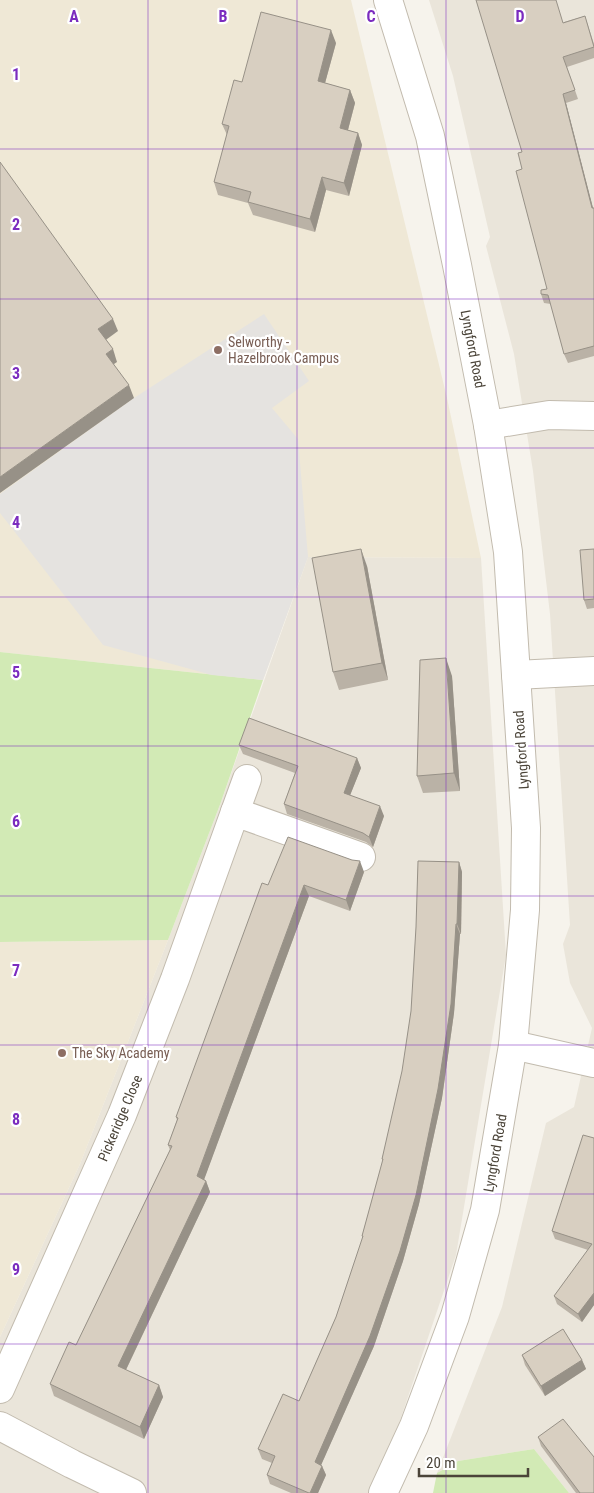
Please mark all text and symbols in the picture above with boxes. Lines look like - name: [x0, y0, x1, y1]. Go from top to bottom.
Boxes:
- text: A: [69, 7, 79, 26]
- text: B: [219, 7, 228, 26]
- text: C: [366, 7, 376, 26]
- text: D: [515, 7, 525, 26]
- text: 1: [12, 65, 20, 84]
- text: 2: [12, 215, 20, 234]
- street label: Lyngford Road: [458, 309, 488, 389]
- place label: Selworthy - Hazelbrook Campus: [228, 334, 339, 366]
- marker: Selworthy - Hazelbrook Campus: [212, 344, 224, 356]
- text: 3: [12, 364, 20, 383]
- text: 4: [12, 513, 20, 532]
- text: 5: [12, 663, 20, 682]
- street label: Lyngford Road: [510, 710, 532, 790]
- text: 6: [12, 812, 20, 831]
- text: 7: [12, 961, 20, 980]
- place label: The Sky Academy: [72, 1045, 170, 1061]
- marker: The Sky Academy: [56, 1047, 68, 1059]
- street label: Pickeridge Close: [95, 1072, 146, 1164]
- text: 8: [12, 1110, 20, 1129]
- street label: Lyngford Road: [480, 1113, 510, 1193]
- text: 9: [12, 1260, 20, 1279]
- scale bar: [419, 1446, 528, 1478]
- text: 20 m: [426, 1454, 456, 1472]

